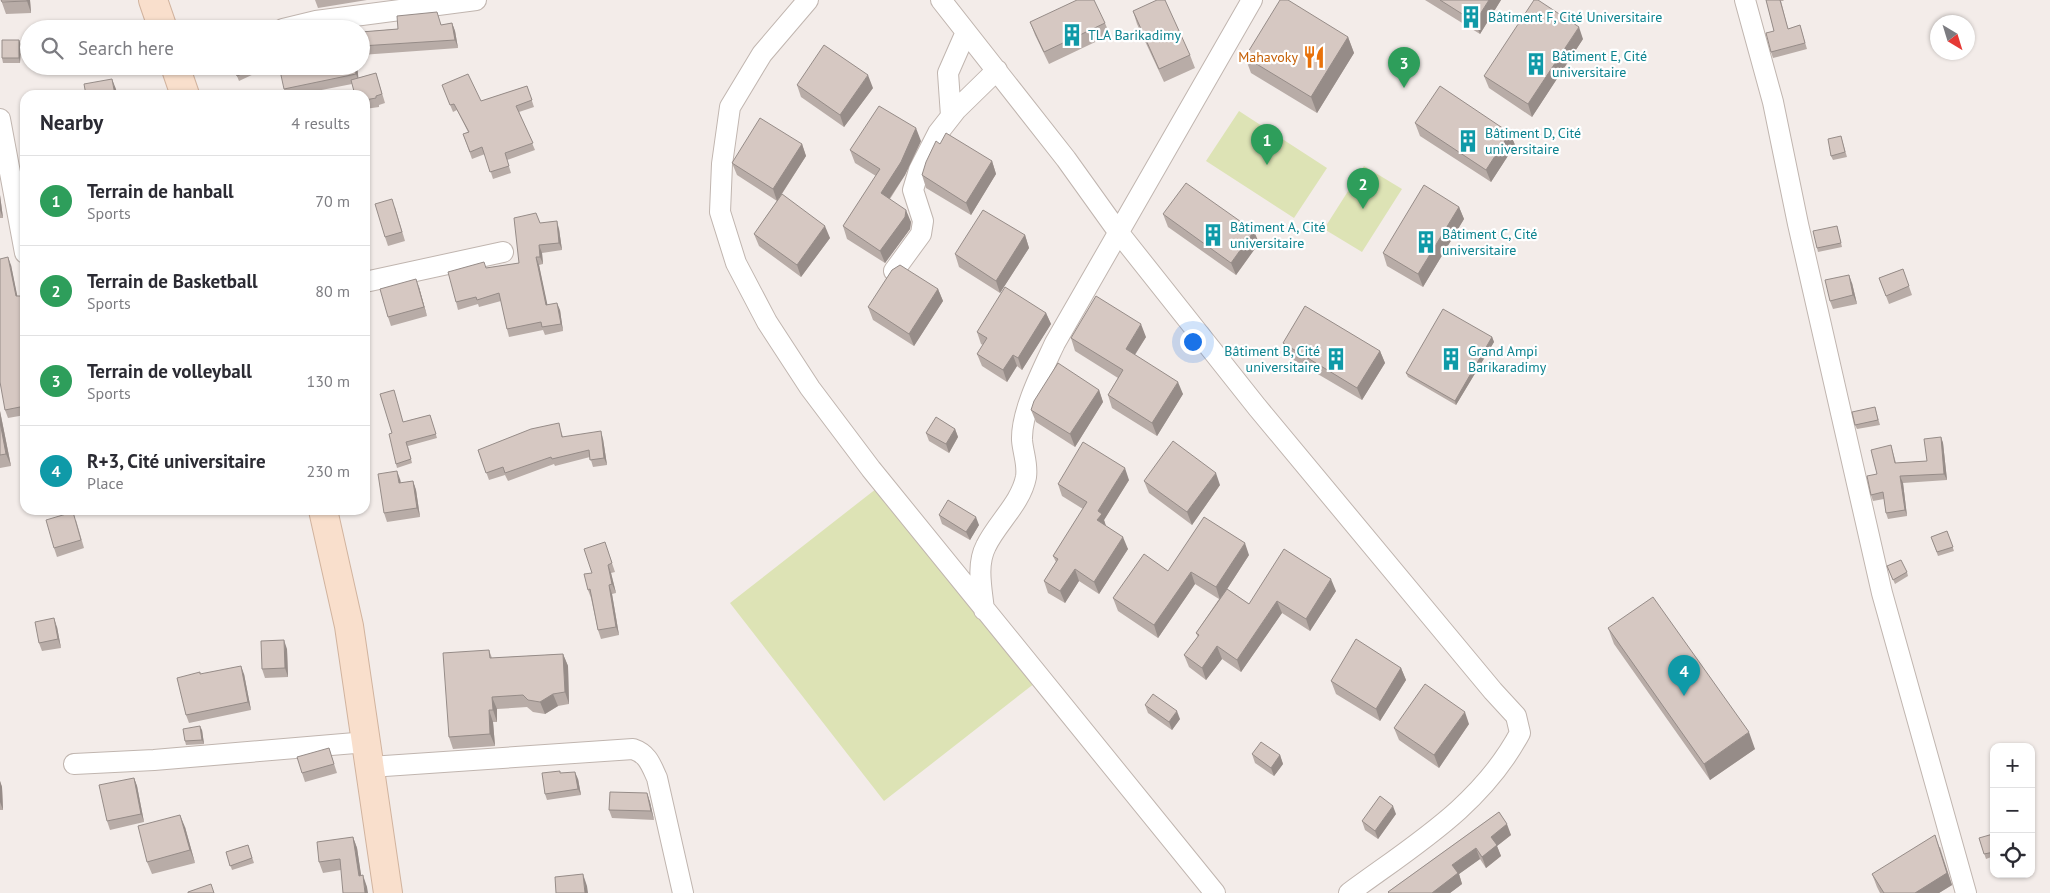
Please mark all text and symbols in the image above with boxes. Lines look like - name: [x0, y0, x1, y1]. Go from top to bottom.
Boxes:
- building icon: Bâtiment F, Cité Universitaire: [1458, 4, 1484, 30]
- place label: Bâtiment F, Cité Universitaire: [1488, 8, 1662, 26]
- north arrow: [1930, 15, 1975, 60]
- search box: [20, 20, 370, 75]
- building icon: TLA Barikadimy: [1059, 22, 1085, 48]
- place label: TLA Barikadimy: [1088, 26, 1181, 44]
- icon: search: [38, 34, 66, 62]
- text: Search here: [78, 36, 174, 60]
- restaurant icon: Mahavoky: [1301, 44, 1327, 70]
- pin: 3: [1388, 47, 1420, 88]
- place label: Bâtiment E, Cité universitaire: [1552, 47, 1647, 81]
- place label: Mahavoky: [1238, 48, 1298, 66]
- building icon: Bâtiment E, Cité universitaire: [1523, 51, 1549, 77]
- text: Nearby: [40, 109, 103, 136]
- text: 4 results: [291, 113, 350, 133]
- pin: 1: [1251, 124, 1283, 165]
- place label: Bâtiment D, Cité universitaire: [1485, 124, 1581, 158]
- building icon: Bâtiment D, Cité universitaire: [1455, 128, 1481, 154]
- pin: 2: [1347, 168, 1379, 209]
- text: Terrain de hanball: [87, 179, 234, 203]
- text: 1: [51, 191, 61, 211]
- text: 70 m: [315, 191, 350, 211]
- text: Sports: [87, 203, 131, 223]
- place label: Bâtiment A, Cité universitaire: [1230, 218, 1326, 252]
- building icon: Bâtiment A, Cité universitaire: [1200, 222, 1226, 248]
- place label: Bâtiment C, Cité universitaire: [1442, 225, 1537, 259]
- building icon: Bâtiment C, Cité universitaire: [1413, 229, 1439, 255]
- text: Terrain de Basketball: [87, 269, 258, 293]
- text: 2: [51, 281, 61, 301]
- text: 80 m: [315, 281, 350, 301]
- text: Sports: [87, 293, 131, 313]
- your location: [1180, 329, 1206, 355]
- place label: Bâtiment B, Cité universitaire: [1224, 342, 1320, 376]
- place label: Grand Ampi Barikaradimy: [1468, 342, 1547, 376]
- building icon: Bâtiment B, Cité universitaire: [1323, 346, 1349, 372]
- building icon: Grand Ampi Barikaradimy: [1438, 346, 1464, 372]
- text: Terrain de volleyball: [87, 359, 252, 383]
- text: 3: [51, 371, 61, 391]
- text: 130 m: [307, 371, 350, 391]
- text: Sports: [87, 383, 131, 403]
- text: R+3, Cité universitaire: [87, 449, 266, 473]
- text: 4: [51, 461, 61, 481]
- text: 230 m: [307, 461, 350, 481]
- text: Place: [87, 473, 124, 493]
- pin: 4: [1668, 655, 1700, 696]
- map controls: [1990, 743, 2035, 878]
- button: +: [1990, 743, 2035, 788]
- button: −: [1990, 788, 2035, 833]
- button: locate: [1990, 833, 2035, 878]

